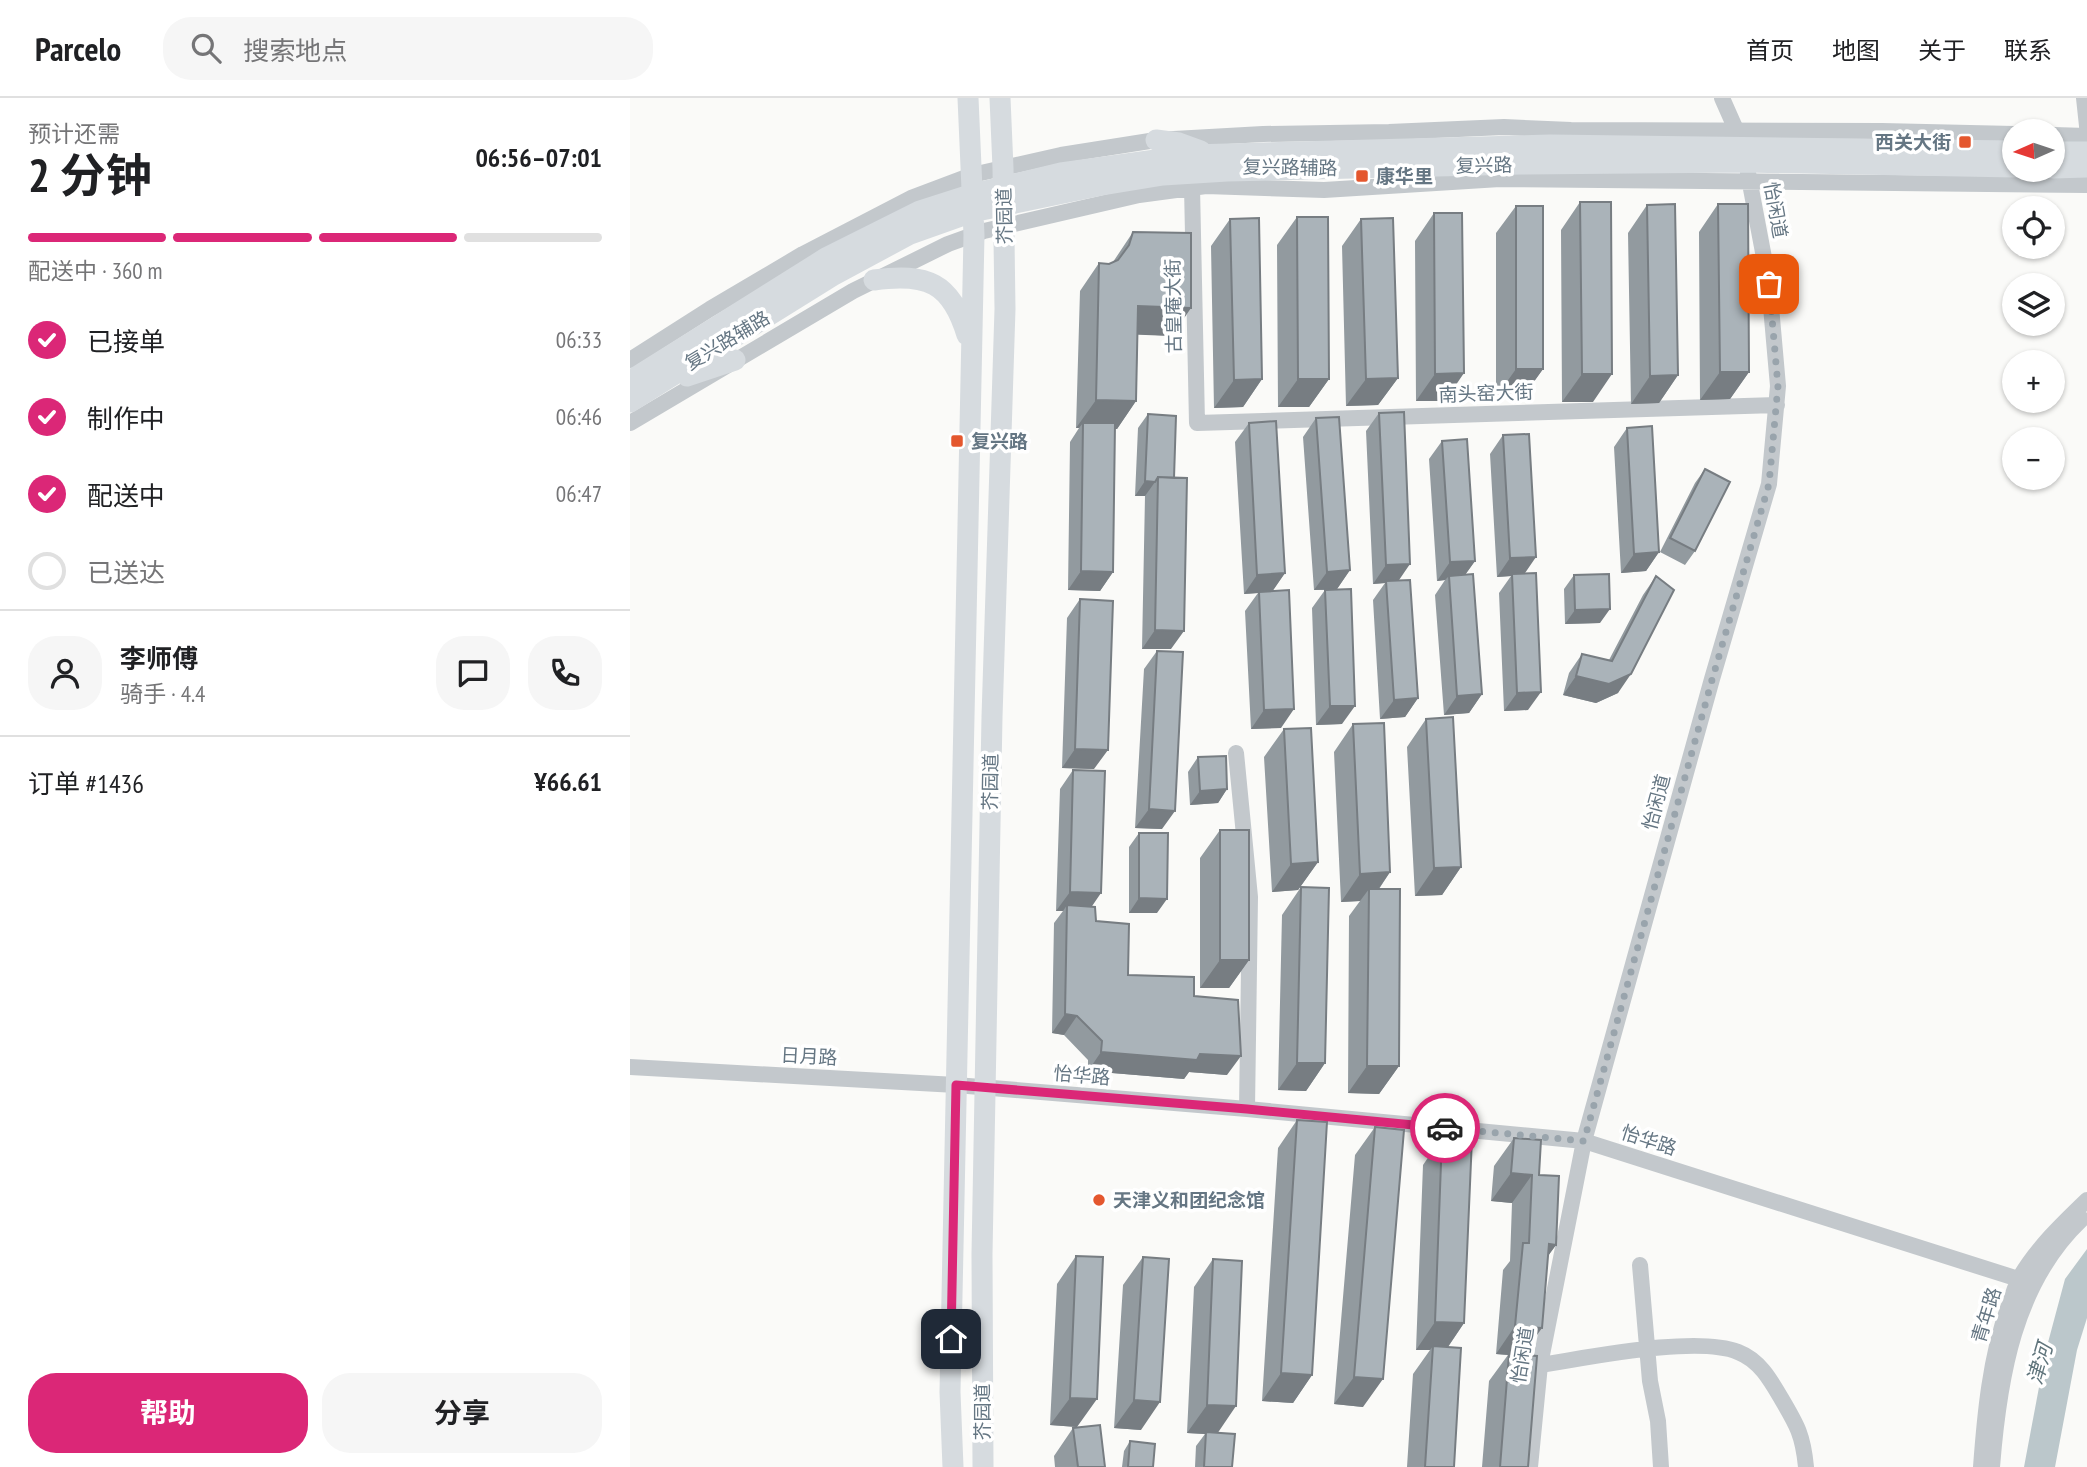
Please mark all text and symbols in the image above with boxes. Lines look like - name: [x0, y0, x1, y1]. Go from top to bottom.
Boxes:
- search box: [163, 17, 653, 80]
- text: Parcelo: [35, 27, 121, 70]
- icon: search: [187, 29, 225, 67]
- text: 搜索地点: [243, 34, 347, 67]
- text: 首页: [1746, 35, 1794, 66]
- text: 地图: [1832, 35, 1880, 66]
- text: 关于: [1918, 35, 1966, 66]
- text: 联系: [2004, 35, 2052, 66]
- text: 预计还需: [28, 119, 120, 148]
- north arrow: [2002, 119, 2065, 182]
- map controls: [2002, 119, 2065, 490]
- place label: 西关大街: [1875, 130, 1951, 154]
- marker: 西关大街: [1957, 134, 1973, 150]
- text: 06:56–07:01: [475, 141, 602, 174]
- text: 2 分钟: [28, 145, 151, 205]
- street label: 复兴路: [1455, 153, 1513, 177]
- street label: 复兴路辅路: [1242, 154, 1338, 180]
- place label: 康华里: [1376, 164, 1433, 188]
- marker: 康华里: [1354, 168, 1370, 184]
- street label: 怡闲道: [1759, 180, 1793, 240]
- street label: 芥园道: [992, 187, 1016, 245]
- button: locate: [2002, 196, 2065, 259]
- pin: [1739, 254, 1799, 314]
- text: 配送中 · 360 m: [28, 256, 163, 285]
- street label: 古皇庵大街: [1160, 258, 1186, 354]
- icon: bag: [1750, 265, 1788, 303]
- button: layers: [2002, 273, 2065, 336]
- street label: 复兴路辅路: [680, 305, 774, 375]
- icon: check: [28, 321, 66, 359]
- text: 已接单: [87, 325, 165, 358]
- text: 06:33: [556, 325, 602, 354]
- button: +: [2002, 350, 2065, 413]
- street label: 南头窑大街: [1438, 379, 1534, 407]
- icon: check: [28, 398, 66, 436]
- text: 制作中: [87, 402, 165, 435]
- text: 06:46: [556, 402, 602, 431]
- button: −: [2002, 427, 2065, 490]
- place label: 复兴路: [971, 429, 1028, 453]
- marker: 复兴路: [949, 433, 965, 449]
- icon: check: [28, 475, 66, 513]
- text: 配送中: [87, 479, 165, 512]
- text: 06:47: [556, 479, 602, 508]
- text: 已送达: [87, 556, 165, 589]
- button: person: [28, 636, 102, 710]
- button: chat: [436, 636, 510, 710]
- button: phone: [528, 636, 602, 710]
- text: 李师傅: [120, 642, 198, 675]
- text: 骑手 · 4.4: [120, 679, 205, 708]
- street label: 芥园道: [978, 753, 1002, 811]
- text: ¥66.61: [534, 765, 602, 798]
- text: 订单 #1436: [28, 767, 144, 800]
- street label: 怡闲道: [1637, 771, 1675, 833]
- street label: 日月路: [780, 1043, 838, 1069]
- street label: 怡华路: [1053, 1061, 1111, 1089]
- courier: [1410, 1093, 1480, 1163]
- icon: car: [1426, 1109, 1464, 1147]
- street label: 怡华路: [1618, 1120, 1680, 1160]
- place label: 天津义和团纪念馆: [1113, 1188, 1265, 1212]
- marker: 天津义和团纪念馆: [1091, 1192, 1107, 1208]
- street label: 青年路: [1966, 1284, 2006, 1346]
- pin: [921, 1309, 981, 1369]
- icon: home: [932, 1320, 970, 1358]
- street label: 怡闲道: [1506, 1325, 1538, 1385]
- water label: 津河: [2021, 1336, 2059, 1388]
- button: 帮助: [28, 1373, 308, 1453]
- button: 分享: [322, 1373, 602, 1453]
- street label: 芥园道: [970, 1383, 994, 1441]

